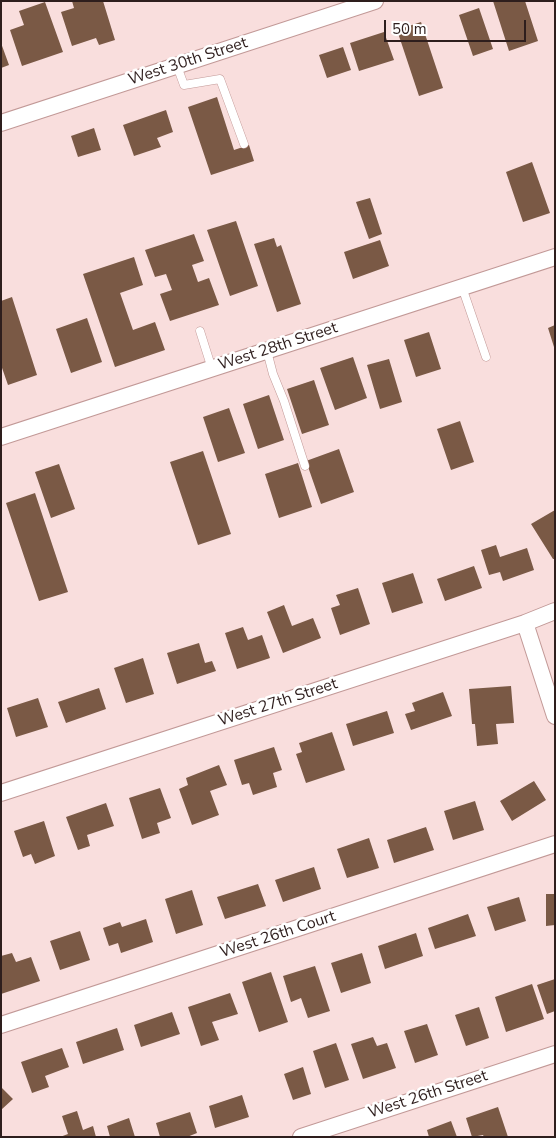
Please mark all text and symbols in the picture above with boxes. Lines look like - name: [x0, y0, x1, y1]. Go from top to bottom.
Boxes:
- scale bar: [386, 10, 528, 42]
- text: 50 m: [392, 19, 427, 39]
- street label: West 30th Street: [126, 34, 250, 90]
- street label: West 28th Street: [216, 319, 340, 375]
- street label: West 27th Street: [216, 675, 340, 731]
- street label: West 26th Court: [218, 907, 338, 963]
- street label: West 26th Street: [366, 1067, 490, 1123]

